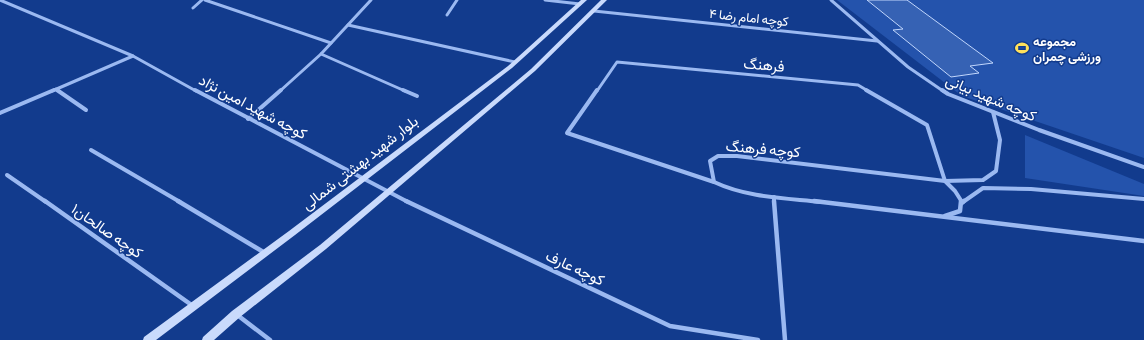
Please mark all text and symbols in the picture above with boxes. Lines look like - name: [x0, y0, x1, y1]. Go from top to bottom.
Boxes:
- street label: کوچه امام رضا ۴: [708, 8, 789, 31]
- place label: مجموعه ورزشی چمران: [1033, 36, 1101, 66]
- sports icon: مجموعه ورزشی چمران: [1014, 40, 1030, 56]
- street label: فرهنگ: [743, 56, 785, 76]
- street label: کوچه شهید امین نژاد: [195, 73, 309, 144]
- street label: کوچه شهید بیانی: [943, 73, 1039, 126]
- street label: بلوار شهید بهشتی شمالی: [299, 114, 422, 215]
- street label: کوچه فرهنگ: [725, 139, 801, 162]
- street label: کوچه صالحان۱: [67, 201, 145, 263]
- street label: کوچه عارف: [542, 248, 607, 290]

